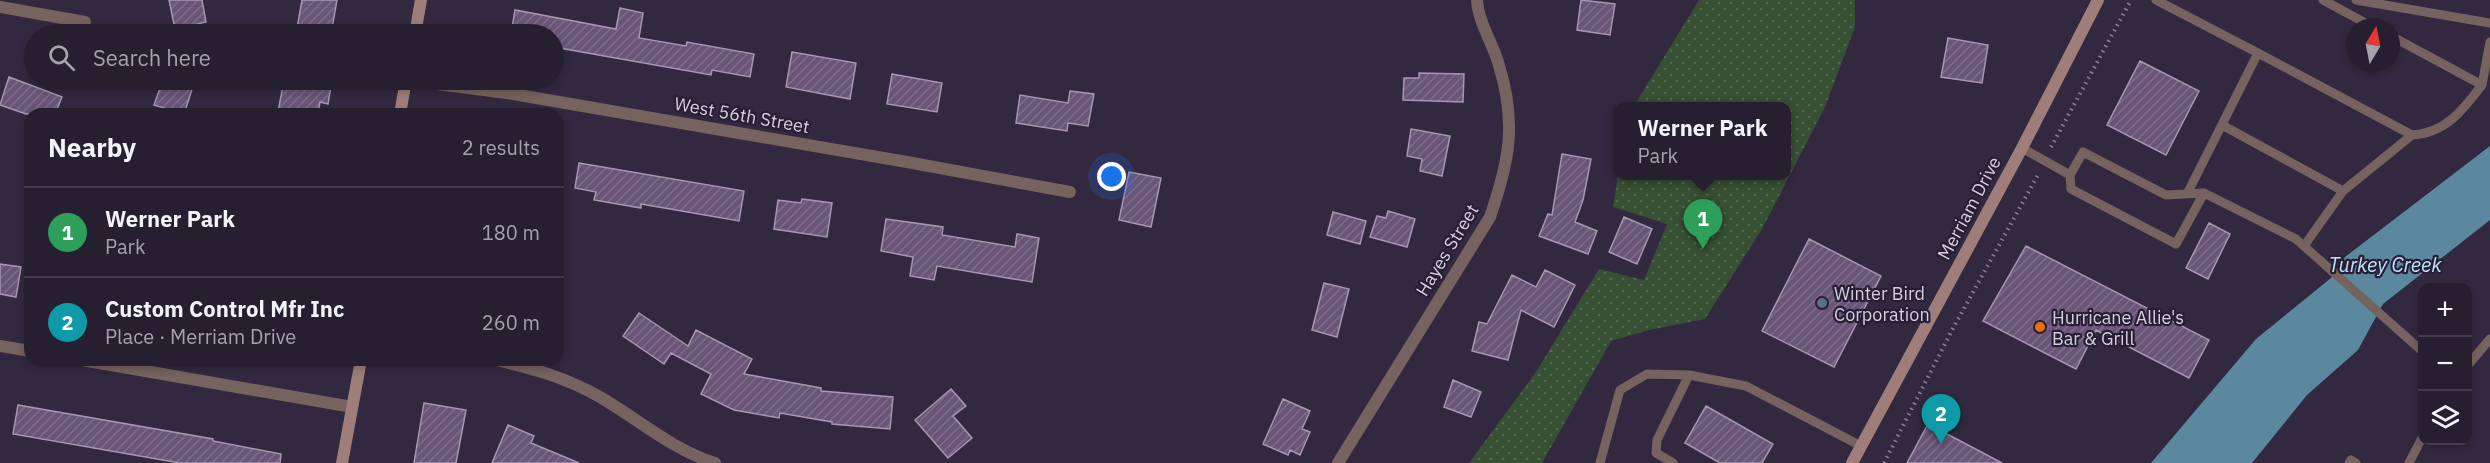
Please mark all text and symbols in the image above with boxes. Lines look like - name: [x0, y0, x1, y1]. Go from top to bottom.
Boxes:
- north arrow: [2346, 18, 2400, 72]
- search box: [24, 24, 564, 90]
- icon: search: [45, 41, 78, 74]
- text: Search here: [93, 43, 211, 72]
- street label: West 56th Street: [673, 92, 811, 138]
- popup: [1614, 102, 1791, 180]
- text: Werner Park: [1638, 113, 1767, 142]
- text: Nearby: [48, 130, 136, 164]
- text: 2 results: [462, 134, 540, 161]
- text: Park: [1638, 142, 1678, 169]
- street label: Merriam Drive: [1932, 152, 2006, 264]
- your location: [1097, 162, 1126, 191]
- street label: Hayes Street: [1411, 200, 1483, 300]
- pin: 1: [1684, 200, 1722, 249]
- text: Werner Park: [105, 204, 235, 233]
- text: 1: [62, 219, 74, 246]
- text: 180 m: [482, 219, 540, 246]
- text: Park: [105, 233, 145, 260]
- water label: Turkey Creek: [2328, 251, 2442, 278]
- place label: Winter Bird Corporation: [1834, 282, 1930, 326]
- map controls: [2418, 283, 2472, 445]
- button: +: [2418, 283, 2472, 337]
- text: Custom Control Mfr Inc: [105, 294, 344, 323]
- marker: Winter Bird Corporation: [1815, 296, 1829, 310]
- place label: Hurricane Allie's Bar & Grill: [2052, 306, 2184, 350]
- text: 2: [62, 309, 74, 336]
- text: 260 m: [482, 309, 540, 336]
- marker: Hurricane Allie's Bar & Grill: [2033, 320, 2047, 334]
- text: Place · Merriam Drive: [105, 323, 296, 350]
- button: −: [2418, 337, 2472, 391]
- button: layers: [2418, 391, 2472, 445]
- pin: 2: [1922, 394, 1960, 444]

